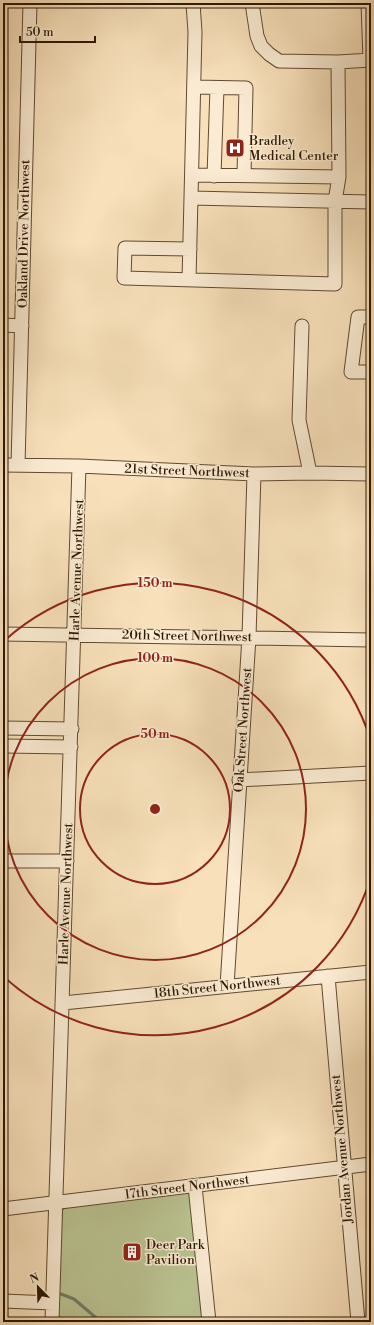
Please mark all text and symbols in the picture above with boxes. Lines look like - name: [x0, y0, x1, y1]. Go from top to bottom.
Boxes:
- scale bar: [20, 18, 95, 44]
- text: 50 m: [26, 25, 54, 40]
- place label: Bradley Medical Center: [248, 133, 339, 164]
- hospital icon: Bradley Medical Center: [224, 137, 246, 159]
- street label: Oakland Drive Northwest: [15, 159, 33, 308]
- street label: 21st Street Northwest: [124, 461, 250, 481]
- street label: Harle Avenue Northwest: [67, 498, 87, 641]
- text: 150 m: [138, 576, 172, 591]
- street label: 20th Street Northwest: [122, 627, 253, 645]
- text: 100 m: [137, 651, 173, 666]
- street label: Oak Street Northwest: [231, 667, 255, 793]
- text: 50 m: [140, 727, 170, 742]
- centre of rings: [148, 802, 162, 816]
- street label: Harle Avenue Northwest: [56, 822, 76, 965]
- street label: 18th Street Northwest: [153, 972, 282, 1002]
- street label: Jordan Avenue Northwest: [327, 1074, 357, 1225]
- street label: 17th Street Northwest: [124, 1171, 251, 1203]
- place label: Deer Park Pavilion: [146, 1237, 206, 1268]
- building icon: Deer Park Pavilion: [121, 1241, 143, 1263]
- north arrow: [18, 1267, 58, 1307]
- text: N: [28, 1270, 41, 1287]

